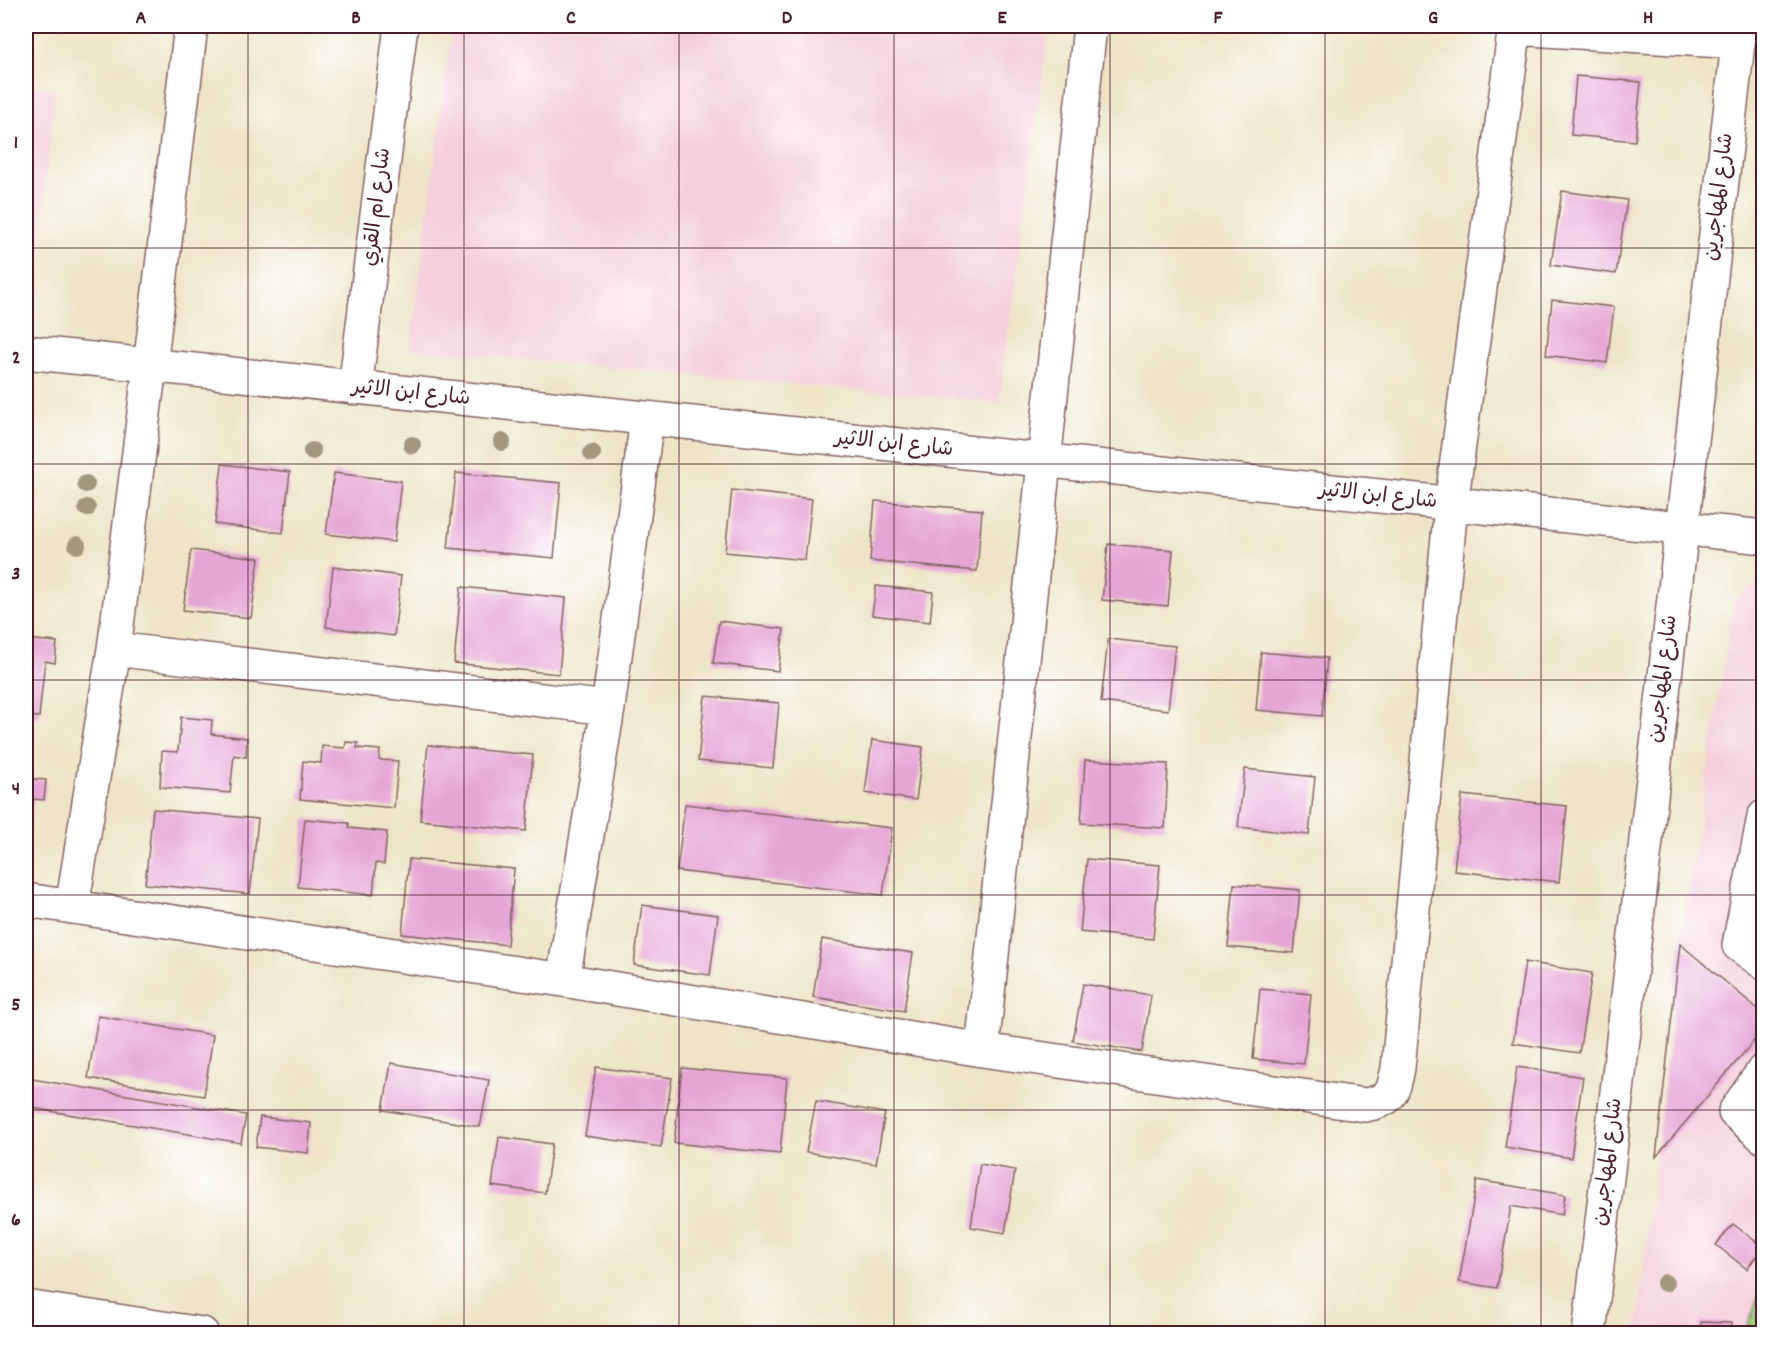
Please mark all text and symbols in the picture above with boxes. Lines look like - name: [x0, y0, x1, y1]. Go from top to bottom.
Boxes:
- text: A: [136, 5, 147, 33]
- text: B: [351, 5, 361, 33]
- text: C: [566, 5, 576, 33]
- text: D: [782, 5, 793, 33]
- text: E: [997, 5, 1007, 33]
- text: F: [1214, 5, 1224, 33]
- text: G: [1428, 5, 1438, 33]
- text: H: [1643, 5, 1653, 33]
- text: 1: [14, 130, 18, 158]
- street label: شارع المهاجرين: [1697, 131, 1743, 263]
- street label: شارع ام القري: [356, 146, 400, 268]
- text: 2: [12, 345, 20, 373]
- street label: شارع ابن الاثير: [348, 373, 472, 415]
- street label: شارع ابن الاثير: [831, 424, 955, 466]
- street label: شارع ابن الاثير: [1315, 476, 1439, 518]
- text: 3: [12, 561, 20, 589]
- street label: شارع المهاجرين: [1641, 613, 1687, 745]
- text: 4: [12, 776, 20, 804]
- text: 5: [11, 992, 21, 1020]
- street label: شارع المهاجرين: [1586, 1096, 1632, 1228]
- text: 6: [11, 1207, 21, 1235]

